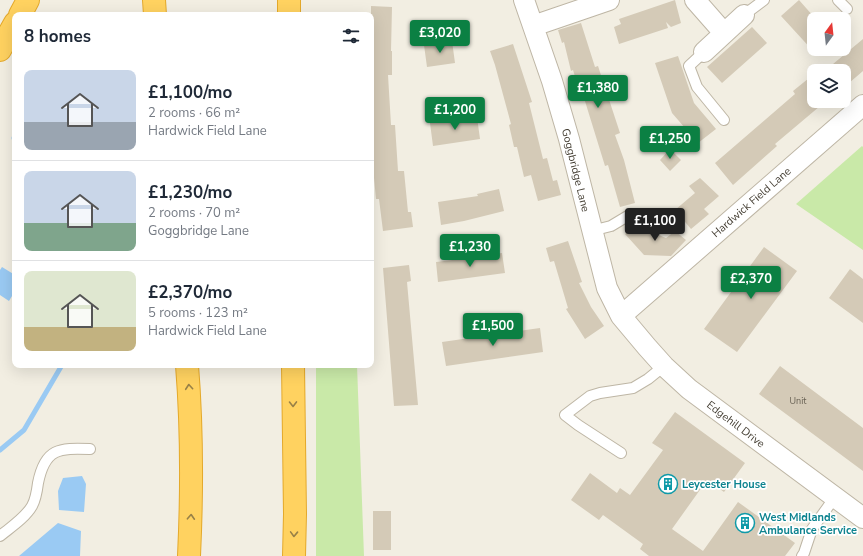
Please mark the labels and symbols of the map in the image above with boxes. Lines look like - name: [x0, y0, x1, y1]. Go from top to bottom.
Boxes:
- north arrow: [807, 12, 851, 56]
- pin: £3,020: [407, 20, 473, 54]
- pin: £1,380: [565, 75, 631, 109]
- pin: £1,200: [422, 97, 488, 131]
- pin: £1,250: [637, 126, 703, 160]
- street label: Goggbridge Lane: [558, 127, 593, 213]
- street label: Hardwick Field Lane: [708, 164, 794, 241]
- pin: £1,100: [622, 208, 688, 242]
- pin: £1,230: [437, 234, 503, 268]
- pin: £2,370: [718, 266, 784, 300]
- pin: £1,500: [460, 313, 526, 347]
- one-way arrow: [185, 384, 194, 390]
- house number: Unit: [790, 395, 807, 407]
- street label: Edgehill Drive: [704, 398, 768, 451]
- one-way arrow: [289, 401, 297, 407]
- building icon: Leycester House: [657, 473, 679, 495]
- place label: Leycester House: [682, 477, 766, 492]
- place label: West Midlands Ambulance Service: [759, 510, 857, 538]
- building icon: West Midlands Ambulance Service: [734, 512, 756, 534]
- one-way arrow: [187, 514, 196, 520]
- one-way arrow: [290, 531, 299, 537]

